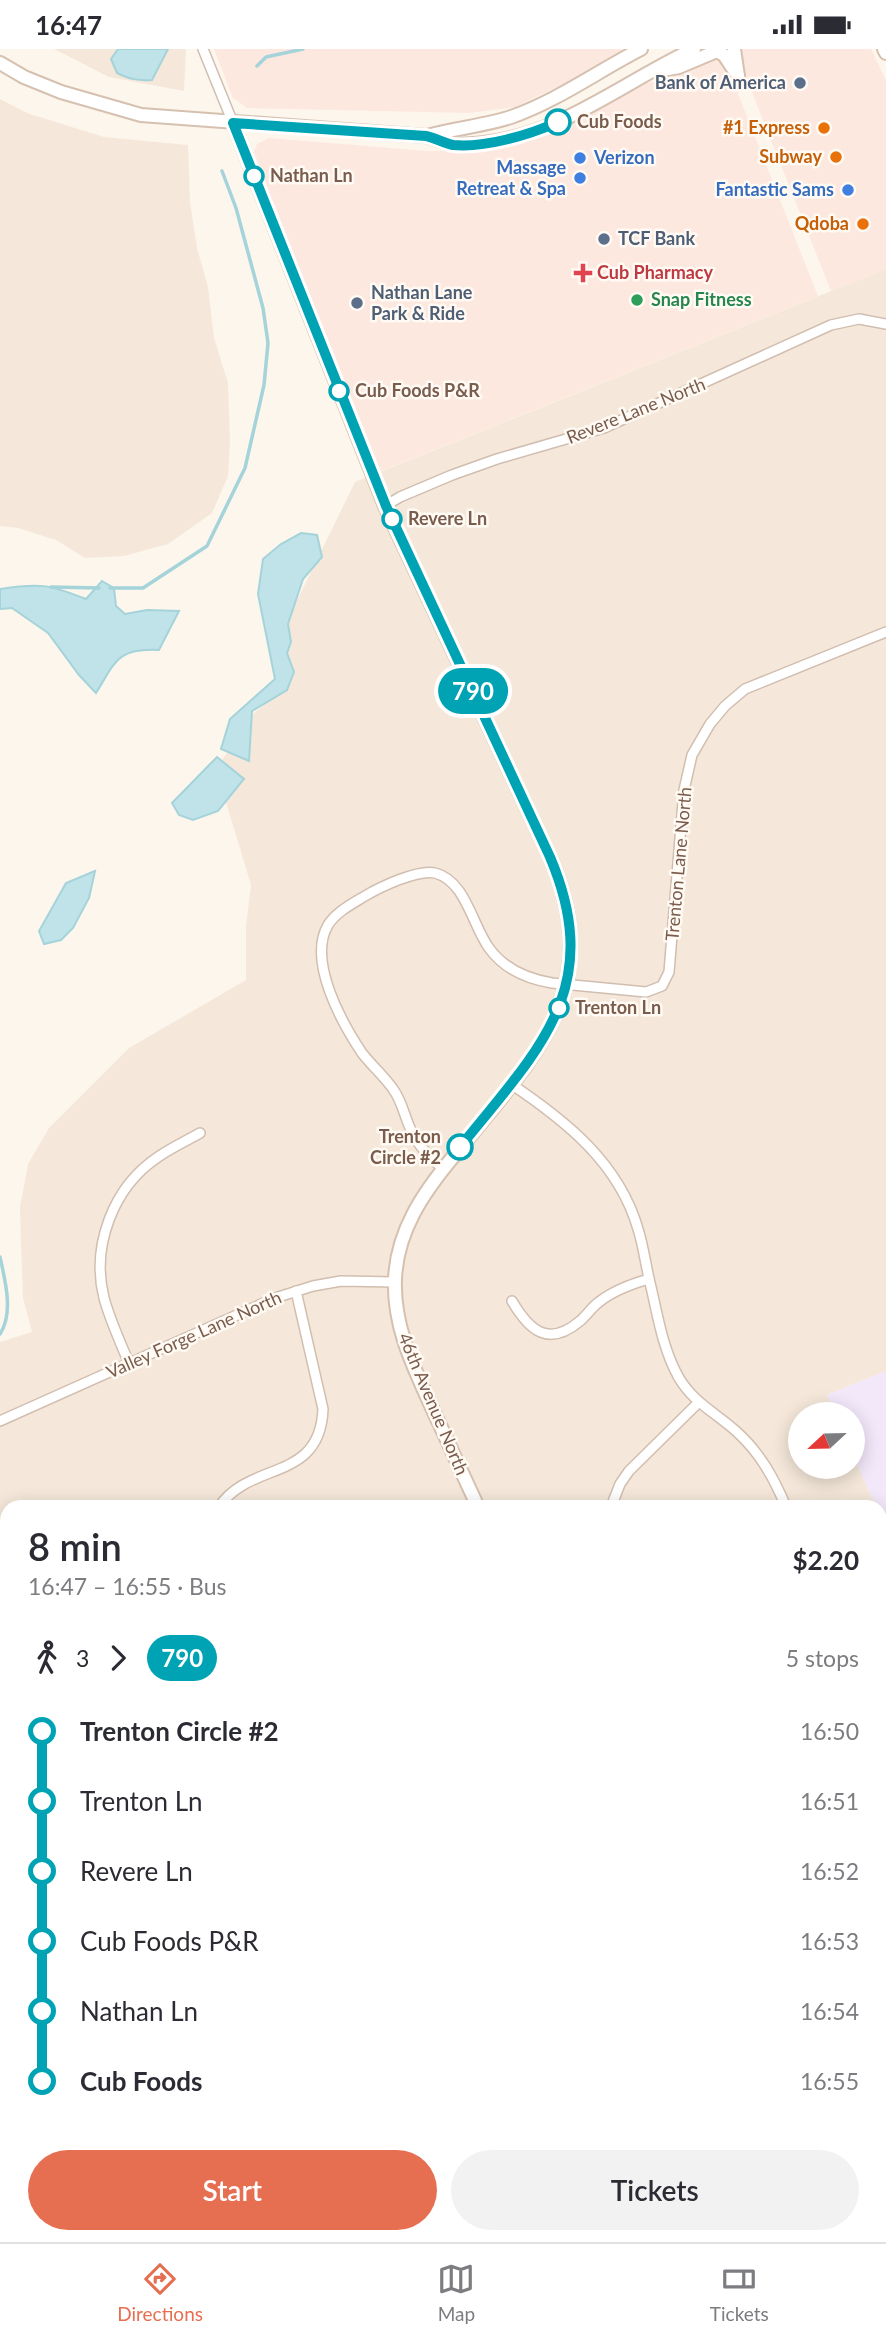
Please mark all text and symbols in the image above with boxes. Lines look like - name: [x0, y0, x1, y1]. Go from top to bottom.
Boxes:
- text: 16:47: [35, 9, 102, 41]
- place label: Bank of America: [655, 71, 786, 93]
- marker: Bank of America: [792, 75, 808, 91]
- marker: Cub Foods: [545, 109, 571, 135]
- place label: Cub Foods: [577, 110, 662, 132]
- place label: #1 Express: [723, 116, 810, 138]
- marker: #1 Express: [816, 120, 832, 136]
- place label: Subway: [759, 145, 822, 167]
- place label: Verizon: [593, 146, 655, 168]
- marker: Subway: [828, 149, 844, 165]
- marker: Verizon: [572, 150, 588, 166]
- place label: Massage Retreat & Spa: [456, 156, 566, 199]
- place label: Nathan Ln: [270, 164, 353, 186]
- marker: Nathan Ln: [244, 166, 264, 186]
- marker: Massage Retreat & Spa: [572, 170, 588, 186]
- place label: Fantastic Sams: [716, 178, 834, 200]
- marker: Fantastic Sams: [840, 182, 856, 198]
- place label: Qdoba: [795, 212, 849, 234]
- marker: Qdoba: [855, 216, 871, 232]
- place label: TCF Bank: [618, 227, 695, 249]
- marker: TCF Bank: [596, 231, 612, 247]
- place label: Cub Pharmacy: [597, 261, 714, 283]
- marker: Cub Pharmacy: [575, 265, 591, 281]
- place label: Nathan Lane Park & Ride: [371, 281, 473, 324]
- place label: Snap Fitness: [651, 288, 752, 310]
- marker: Snap Fitness: [629, 292, 645, 308]
- marker: Nathan Lane Park & Ride: [349, 295, 365, 311]
- street label: Revere Lane North: [563, 372, 708, 448]
- place label: Cub Foods P&R: [355, 379, 480, 401]
- marker: Cub Foods P&R: [329, 381, 349, 401]
- place label: Revere Ln: [408, 507, 487, 529]
- marker: Revere Ln: [382, 509, 402, 529]
- line badge: 790: [433, 668, 513, 714]
- text: 790: [452, 676, 494, 705]
- street label: Trenton Lane North: [660, 786, 696, 942]
- place label: Trenton Ln: [575, 996, 661, 1018]
- marker: Trenton Ln: [549, 998, 569, 1018]
- place label: Trenton Circle #2: [370, 1125, 441, 1168]
- marker: Trenton Circle #2: [447, 1134, 473, 1160]
- street label: Valley Forge Lane North: [103, 1286, 285, 1383]
- street label: 46th Avenue North: [394, 1329, 474, 1478]
- north arrow: [788, 1402, 864, 1479]
- map controls: [788, 1402, 865, 1479]
- text: 8 min: [28, 1523, 122, 1569]
- text: $2.20: [793, 1544, 859, 1576]
- text: 16:47 – 16:55 · Bus: [28, 1572, 227, 1600]
- icon: walk: [28, 1639, 66, 1677]
- icon: forward: [99, 1639, 137, 1677]
- text: 790: [161, 1643, 203, 1672]
- text: 3: [76, 1644, 89, 1672]
- text: 5 stops: [786, 1644, 859, 1672]
- text: Trenton Circle #2: [80, 1715, 279, 1747]
- text: 16:50: [800, 1717, 859, 1745]
- text: Trenton Ln: [80, 1785, 203, 1817]
- text: 16:51: [800, 1787, 859, 1815]
- text: Revere Ln: [80, 1855, 193, 1887]
- text: 16:52: [800, 1857, 859, 1885]
- text: Cub Foods P&R: [80, 1925, 259, 1957]
- text: 16:53: [800, 1927, 859, 1955]
- text: Nathan Ln: [80, 1995, 198, 2027]
- text: 16:54: [800, 1997, 859, 2025]
- text: Cub Foods: [80, 2065, 202, 2097]
- text: 16:55: [800, 2067, 859, 2095]
- button: Start: [28, 2150, 437, 2230]
- button: Tickets: [451, 2150, 859, 2230]
- tab: Directions: [117, 2260, 203, 2325]
- tab: Map: [437, 2260, 475, 2325]
- tab: Tickets: [710, 2260, 769, 2325]

